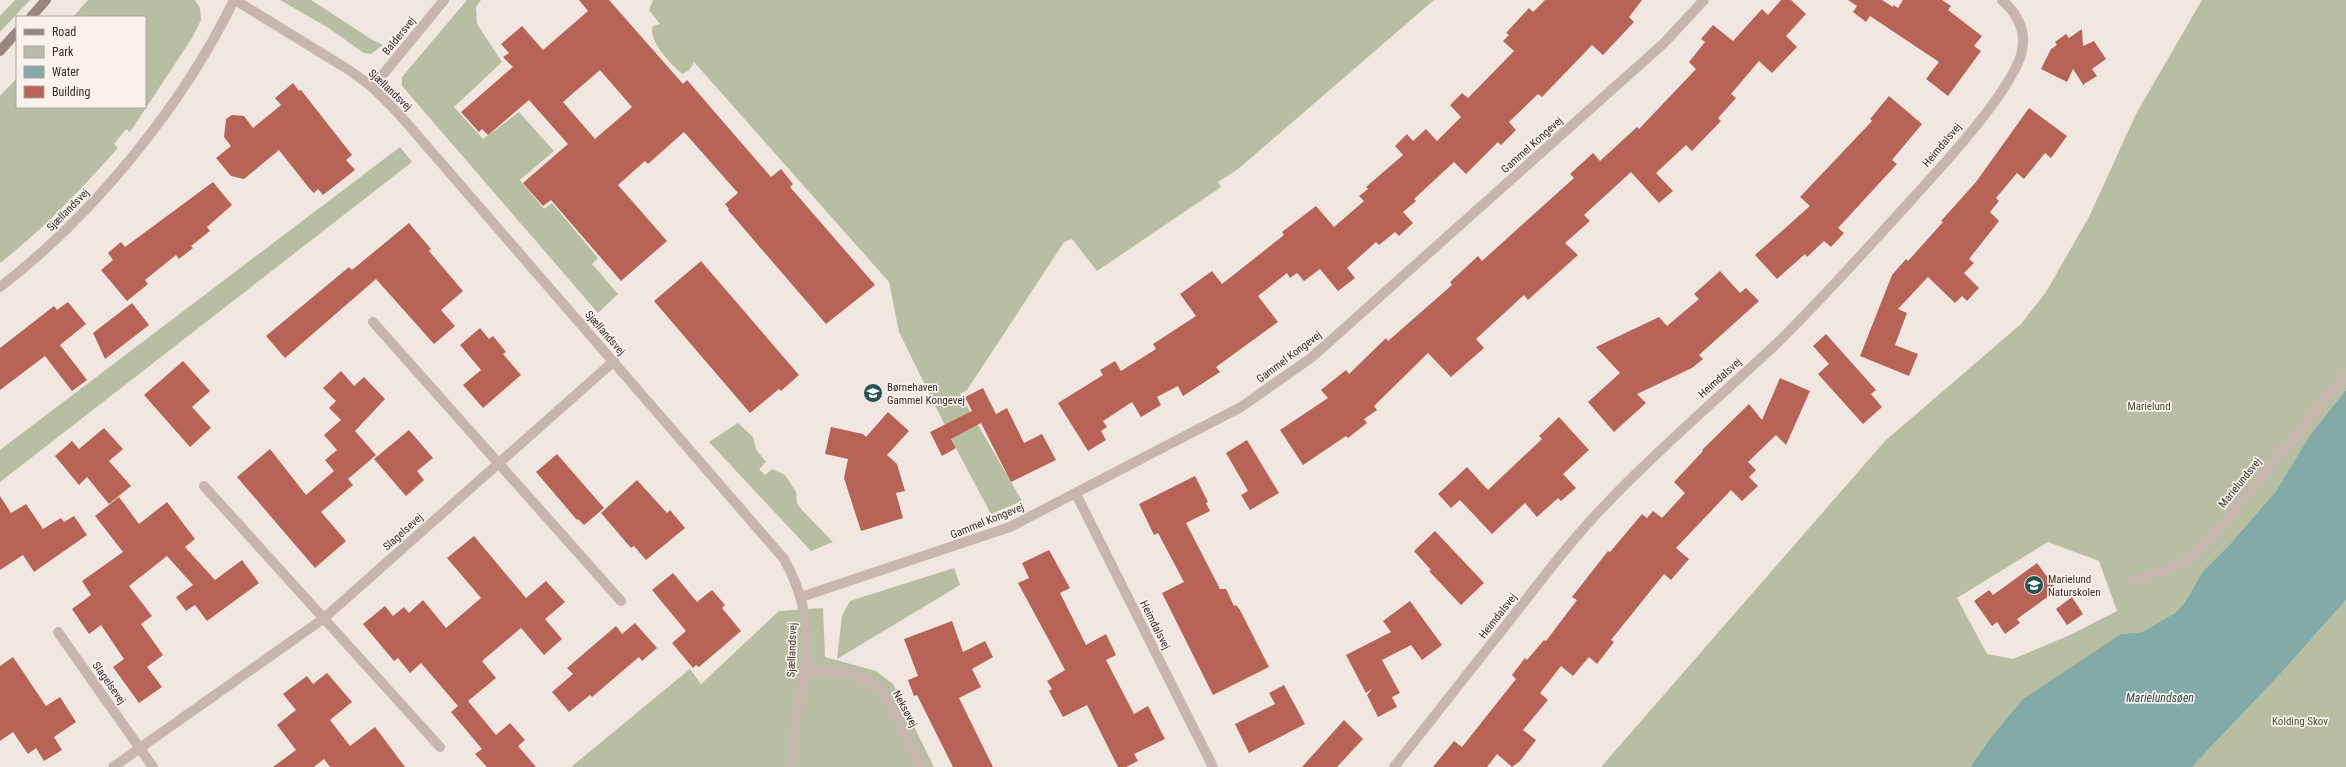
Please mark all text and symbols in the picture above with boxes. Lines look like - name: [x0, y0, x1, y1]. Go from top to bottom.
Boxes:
- street label: Baldersvej: [380, 14, 418, 58]
- legend: [16, 16, 146, 108]
- text: Road: [52, 25, 76, 39]
- text: Park: [52, 45, 74, 59]
- text: Water: [52, 65, 80, 79]
- street label: Sjællandsvej: [366, 67, 414, 113]
- text: Building: [52, 85, 90, 99]
- street label: Gammel Kongevej: [1499, 114, 1565, 176]
- street label: Heimdalsvej: [1920, 120, 1964, 170]
- street label: Sjællandsvej: [44, 186, 92, 234]
- street label: Sjællandsvej: [582, 308, 628, 358]
- street label: Gammel Kongevej: [1254, 328, 1324, 386]
- street label: Heimdalsvej: [1696, 355, 1744, 401]
- place label: Børnehaven Gammel Kongevej: [887, 381, 965, 407]
- school or university icon: Børnehaven Gammel Kongevej: [862, 382, 884, 404]
- park label: Marielund: [2127, 400, 2171, 413]
- street label: Marielundsvej: [2216, 455, 2264, 511]
- street label: Gammel Kongevej: [948, 500, 1026, 542]
- street label: Slagelsevej: [380, 511, 426, 553]
- place label: Marielund Naturskolen: [2048, 573, 2101, 599]
- school or university icon: Marielund Naturskolen: [2023, 574, 2045, 596]
- street label: Heimdalsvej: [1476, 591, 1520, 641]
- street label: Heimdalsvej: [1137, 598, 1173, 652]
- street label: Sjællandsvej: [785, 623, 799, 677]
- street label: Slagelsevej: [90, 659, 128, 707]
- street label: Neksøvej: [890, 688, 920, 730]
- water label: Marielundsøen: [2126, 691, 2194, 705]
- park label: Kolding Skov: [2272, 715, 2328, 728]

